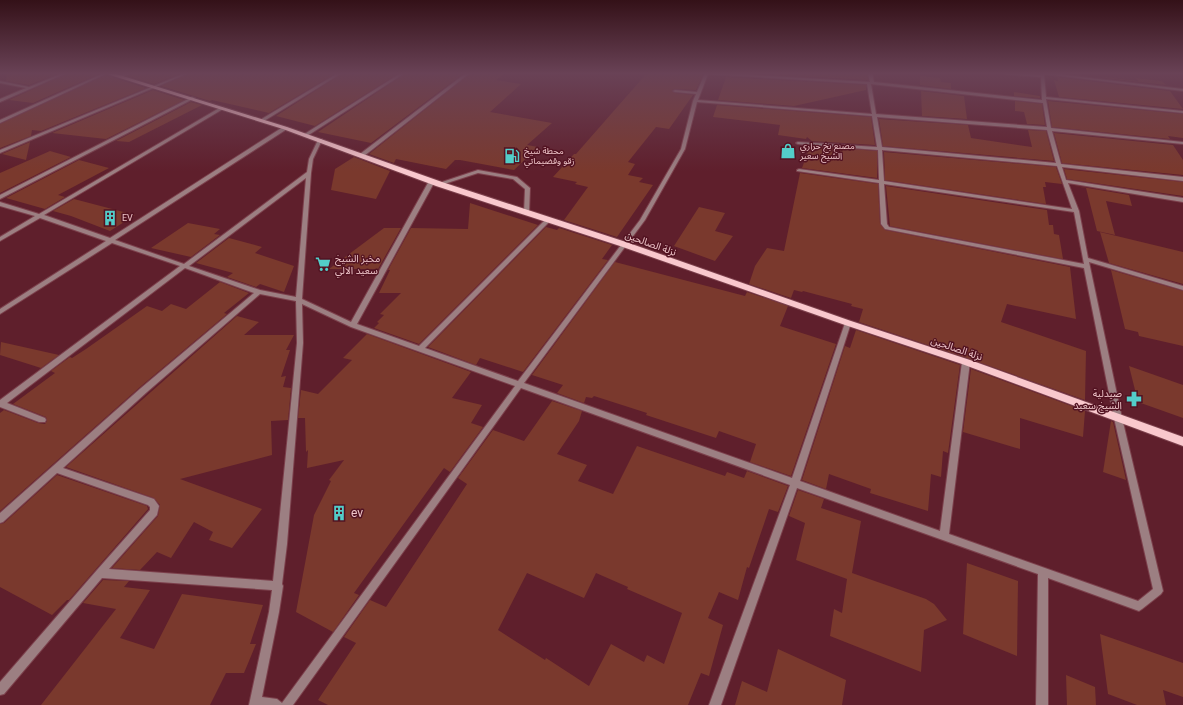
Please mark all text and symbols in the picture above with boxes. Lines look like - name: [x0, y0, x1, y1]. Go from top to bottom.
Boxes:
- place label: مصنع بخ حراري الشيخ سعير: [799, 141, 855, 163]
- shop icon: مصنع بخ حراري الشيخ سعير: [779, 142, 797, 160]
- place label: محطة شيخ زقو وقضيماتي: [524, 146, 575, 168]
- fuel station icon: محطة شيخ زقو وقضيماتي: [503, 147, 521, 165]
- building icon: EV: [101, 209, 119, 227]
- place label: EV: [122, 213, 133, 223]
- street label: نزلة الصالحين: [623, 229, 678, 259]
- place label: مخبز الشيخ سعيد الالي: [335, 253, 380, 278]
- supermarket icon: مخبز الشيخ سعيد الالي: [314, 255, 332, 273]
- street label: نزلة الصالحين: [929, 335, 984, 363]
- place label: صيدلية الشيخ سعيد: [1074, 388, 1122, 413]
- pharmacy icon: صيدلية الشيخ سعيد: [1125, 390, 1143, 408]
- building icon: ev: [330, 504, 348, 522]
- place label: ev: [351, 506, 363, 520]

